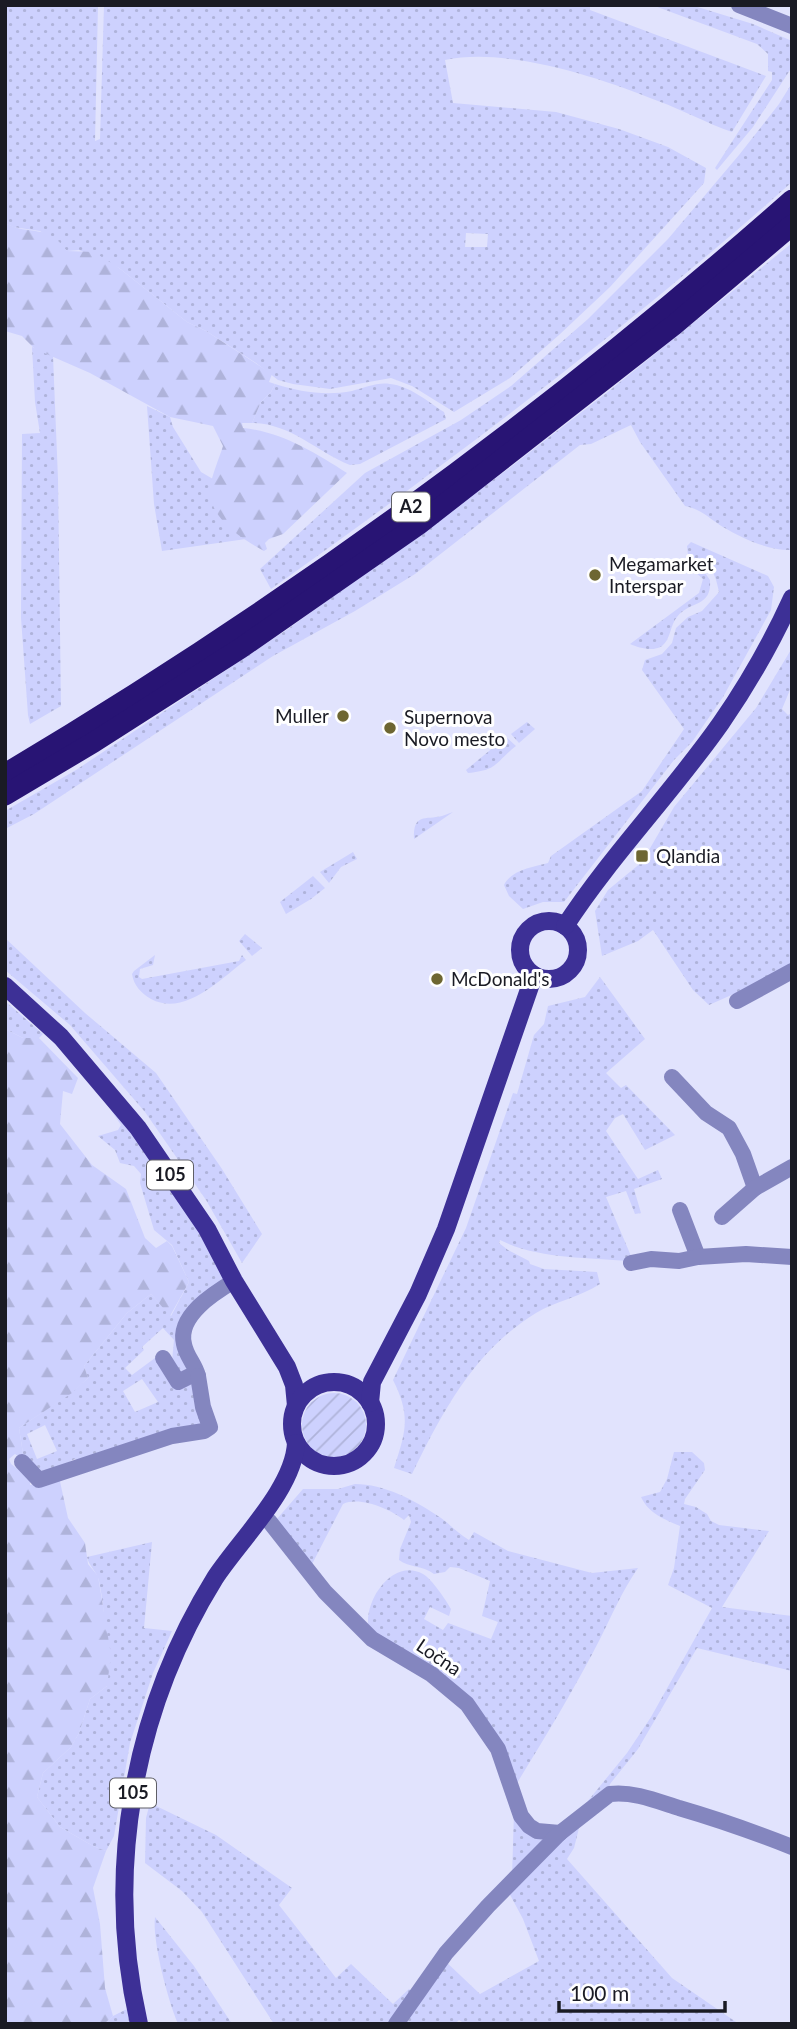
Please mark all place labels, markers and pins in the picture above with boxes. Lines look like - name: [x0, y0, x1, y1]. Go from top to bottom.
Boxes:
- place label: Megamarket Interspar: [609, 552, 714, 597]
- marker: Megamarket Interspar: [587, 567, 603, 583]
- place label: Muller: [275, 704, 329, 727]
- place label: Supernova Novo mesto: [404, 705, 505, 750]
- marker: Muller: [335, 708, 351, 724]
- marker: Supernova Novo mesto: [382, 720, 398, 736]
- place label: Qlandia: [656, 844, 720, 867]
- marker: Qlandia: [634, 848, 650, 864]
- place label: McDonald's: [451, 967, 550, 990]
- marker: McDonald's: [429, 971, 445, 987]

